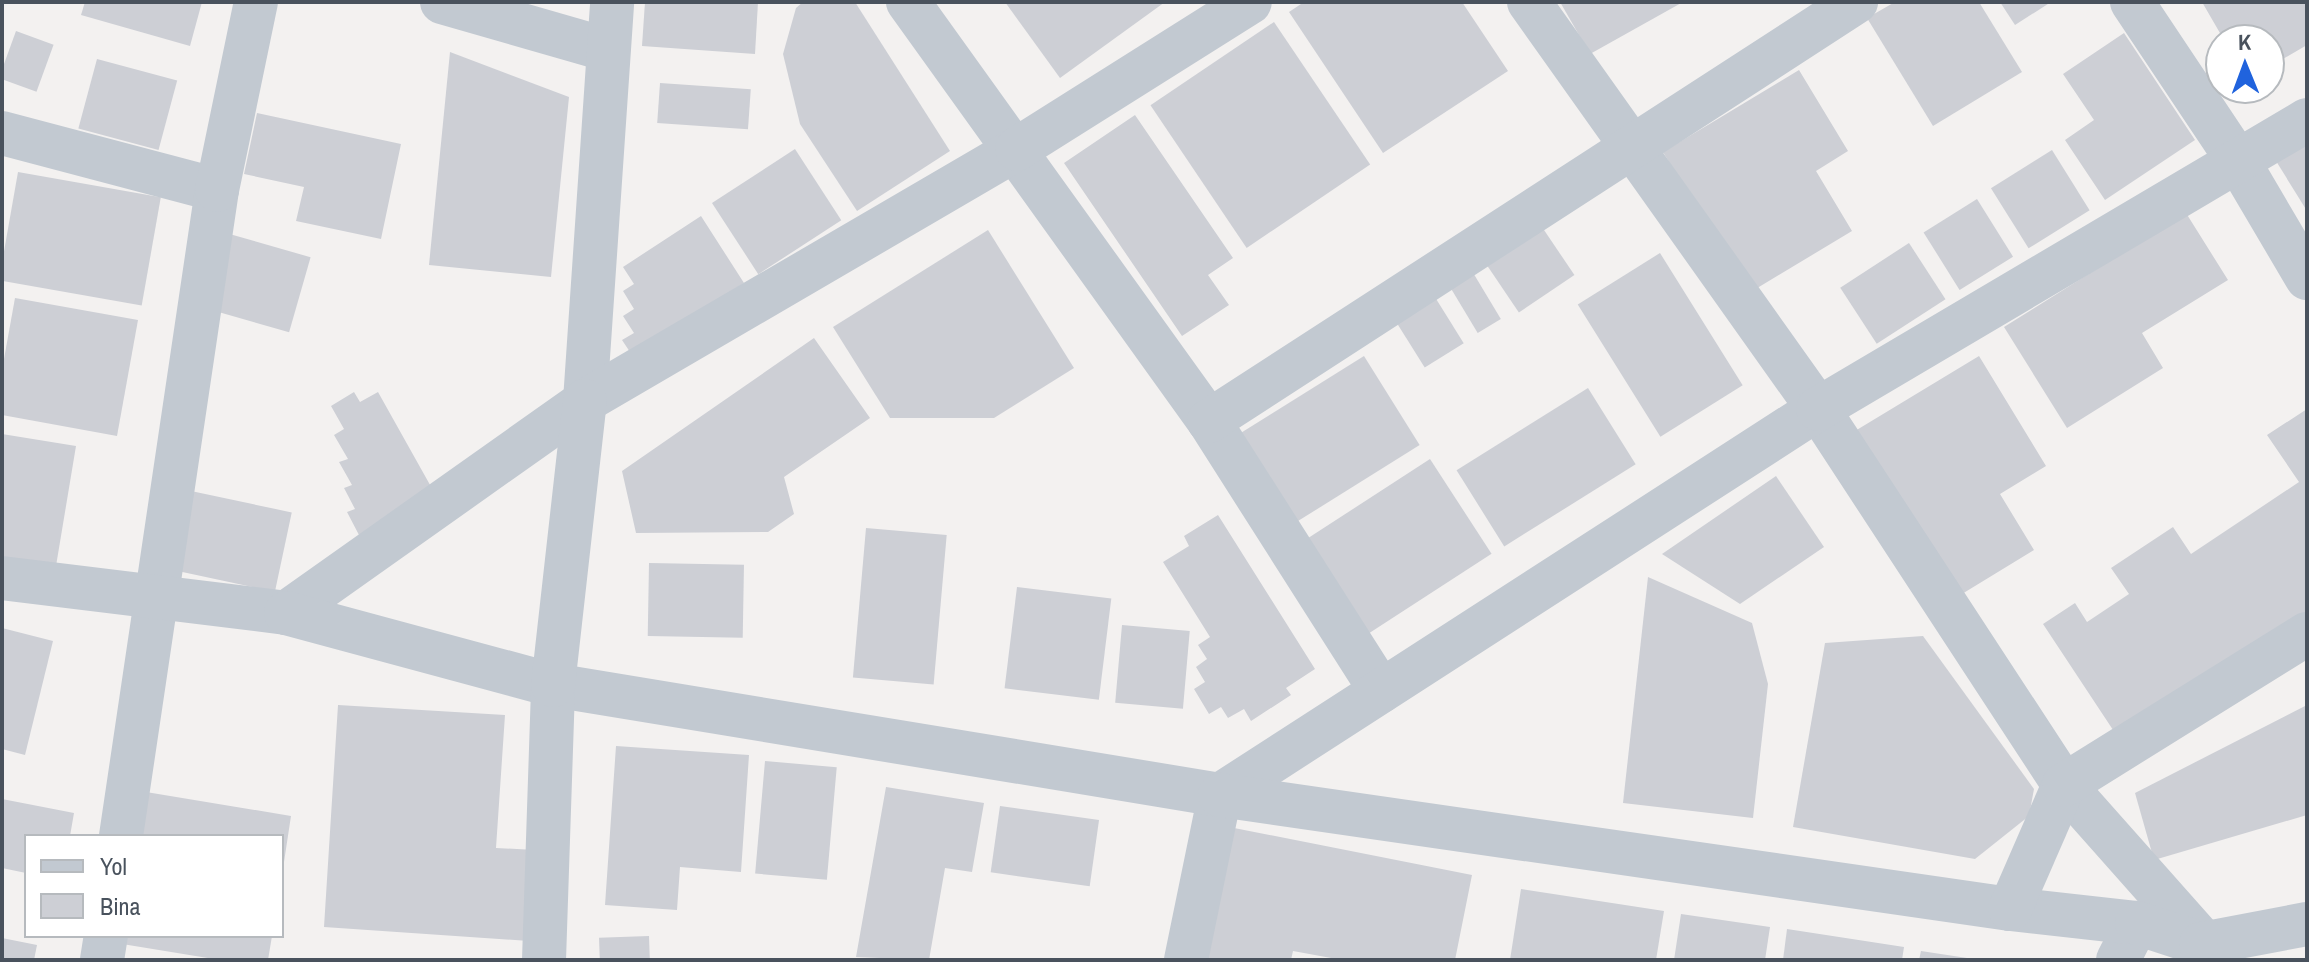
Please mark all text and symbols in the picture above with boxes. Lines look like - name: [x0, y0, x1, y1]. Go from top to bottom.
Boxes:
- north arrow: [2205, 24, 2285, 104]
- text: K: [2238, 27, 2251, 57]
- legend: [24, 834, 284, 938]
- text: Yol: [100, 850, 127, 882]
- text: Bina: [100, 890, 141, 922]

